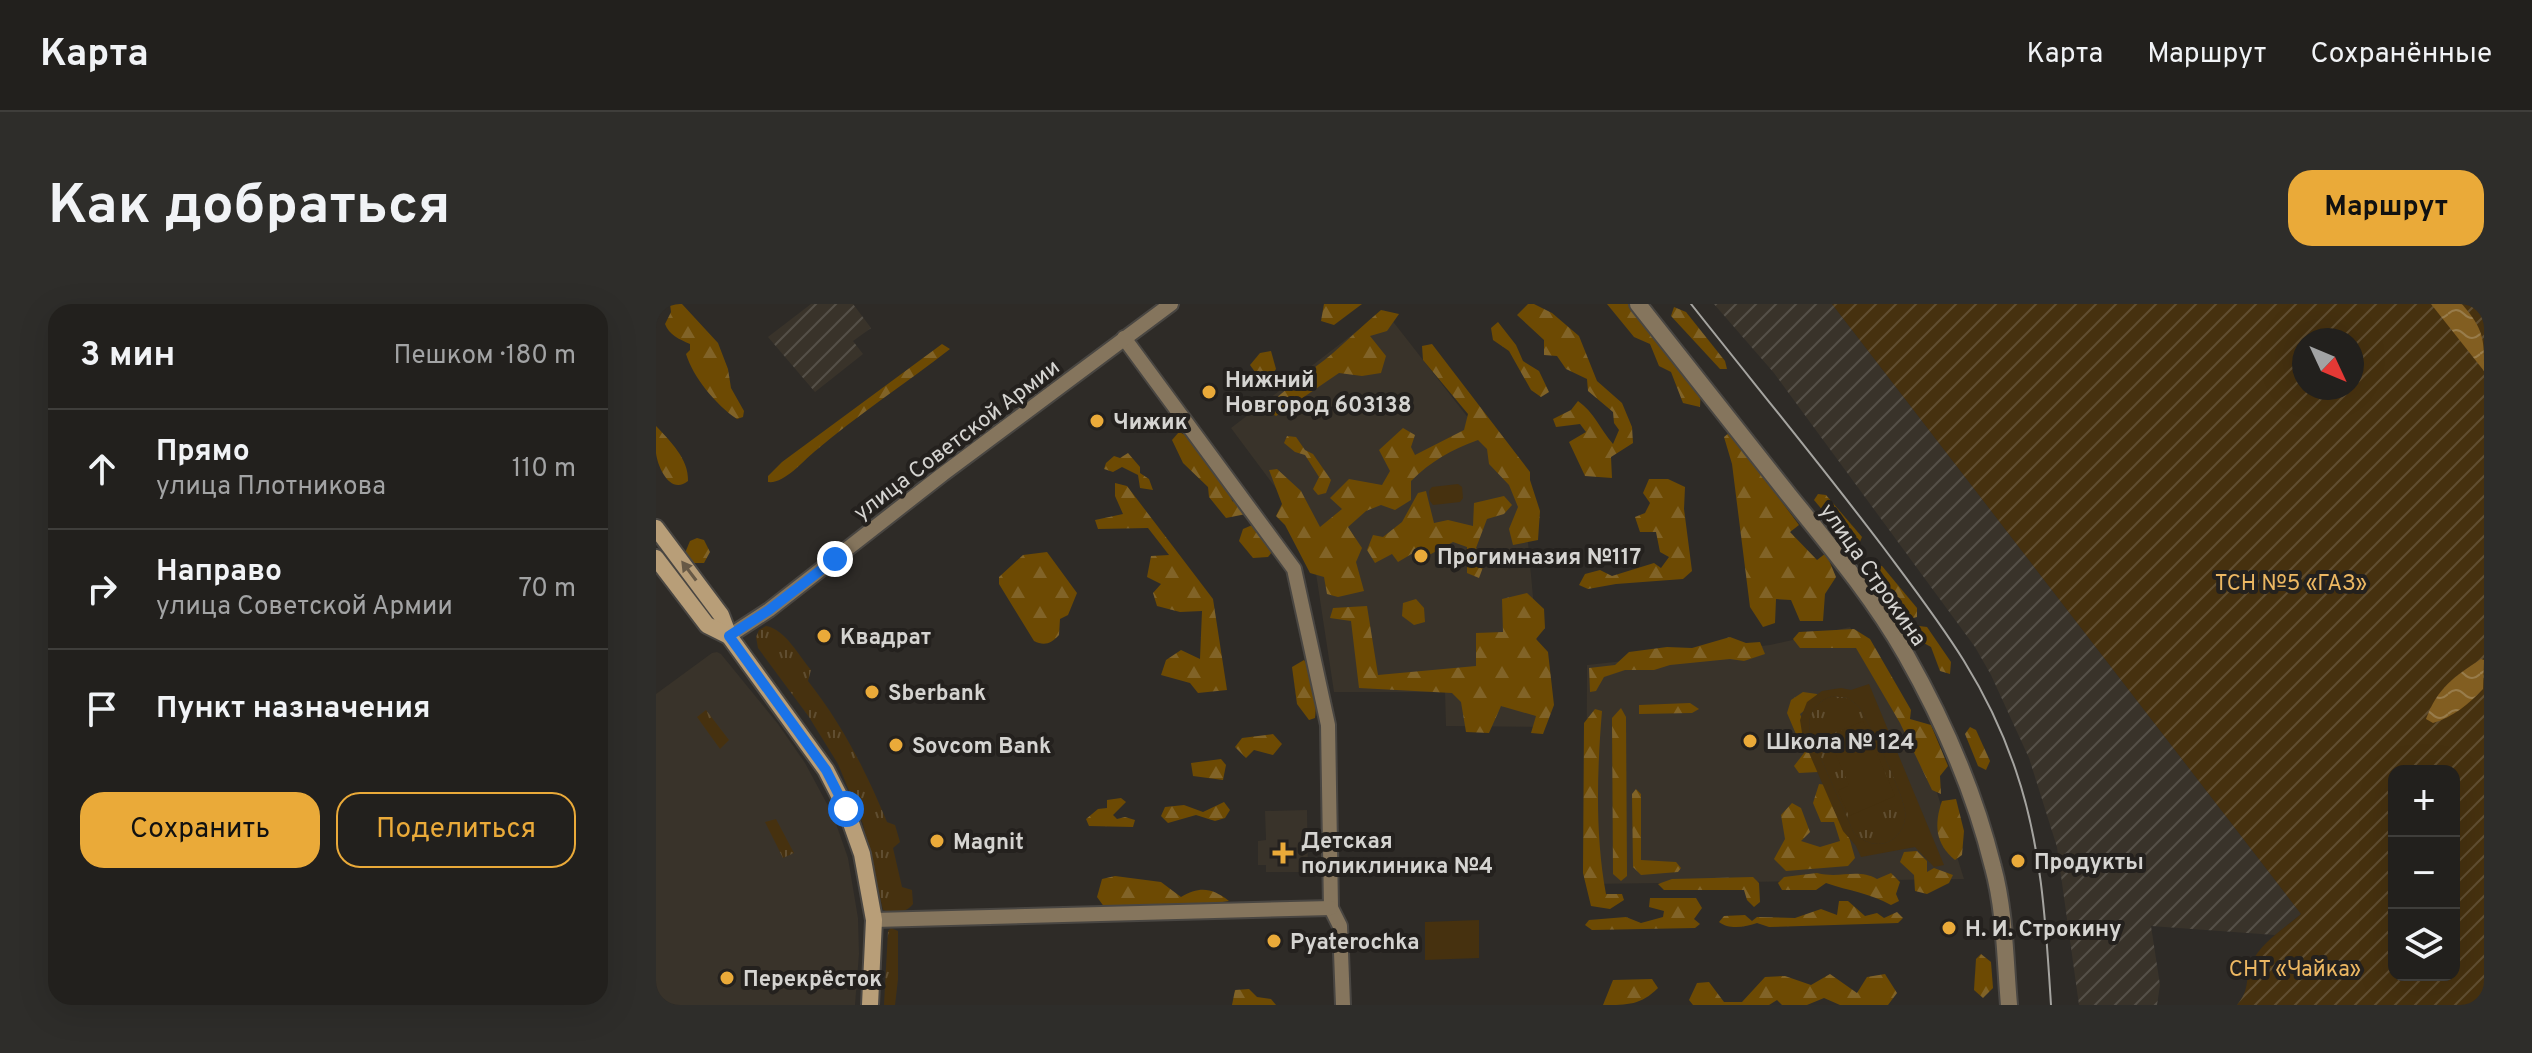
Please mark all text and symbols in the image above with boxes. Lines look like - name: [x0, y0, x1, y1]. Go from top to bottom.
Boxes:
- text: Карта: [40, 31, 149, 80]
- text: Карта: [2027, 37, 2103, 73]
- text: Маршрут: [2147, 37, 2266, 73]
- text: Сохранённые: [2310, 37, 2492, 73]
- button: Маршрут: [2288, 170, 2484, 246]
- text: Как добраться: [48, 173, 450, 243]
- north arrow: [2292, 328, 2364, 400]
- text: 3 мин: [80, 335, 175, 378]
- text: Пешком · 180 m: [393, 340, 576, 373]
- street label: улица Советской Армии: [849, 355, 1066, 527]
- place label: Нижний Новгород 603138: [1225, 368, 1412, 420]
- marker: Нижний Новгород 603138: [1200, 383, 1218, 401]
- place label: Чижик: [1113, 410, 1188, 437]
- marker: Чижик: [1088, 412, 1106, 430]
- text: Прямо: [156, 434, 250, 471]
- icon: ahead: [80, 447, 124, 491]
- text: 110 m: [512, 453, 576, 486]
- text: улица Плотникова: [156, 471, 386, 504]
- street label: улица Строкина: [1813, 499, 1931, 652]
- route end: [817, 541, 853, 577]
- place label: Прогимназия №117: [1437, 545, 1641, 572]
- marker: Прогимназия №117: [1412, 547, 1430, 565]
- text: Направо: [156, 554, 282, 591]
- one-way arrow: [681, 561, 697, 582]
- icon: right: [80, 567, 124, 611]
- park label: ТСН №5 «ГАЗ»: [2215, 571, 2367, 598]
- text: 70 m: [518, 573, 576, 606]
- text: улица Советской Армии: [156, 591, 453, 624]
- place label: Квадрат: [840, 625, 931, 652]
- marker: Квадрат: [815, 627, 833, 645]
- place label: Sberbank: [888, 681, 986, 708]
- marker: Sberbank: [863, 683, 881, 701]
- icon: arrive: [80, 687, 124, 731]
- text: Пункт назначения: [156, 691, 430, 728]
- place label: Школа № 124: [1766, 730, 1915, 757]
- marker: Школа № 124: [1741, 732, 1759, 750]
- place label: Sovcom Bank: [912, 734, 1051, 761]
- marker: Sovcom Bank: [887, 736, 905, 754]
- map controls: [2388, 765, 2460, 981]
- button: +: [2388, 765, 2460, 837]
- route start: [828, 791, 864, 827]
- button: Сохранить: [80, 792, 320, 868]
- button: Поделиться: [336, 792, 576, 868]
- place label: Детская поликлиника №4: [1301, 829, 1493, 881]
- place label: Magnit: [953, 830, 1024, 857]
- marker: Magnit: [928, 832, 946, 850]
- button: −: [2388, 837, 2460, 909]
- marker: Детская поликлиника №4: [1272, 842, 1294, 864]
- place label: Продукты: [2034, 850, 2144, 877]
- marker: Продукты: [2009, 852, 2027, 870]
- button: layers: [2388, 909, 2460, 981]
- place label: Н. И. Строкину: [1965, 917, 2122, 944]
- marker: Н. И. Строкину: [1940, 919, 1958, 937]
- place label: Pyaterochka: [1290, 930, 1420, 957]
- marker: Pyaterochka: [1265, 932, 1283, 950]
- park label: СНТ «Чайка»: [2229, 957, 2361, 984]
- place label: Перекрёсток: [743, 967, 882, 994]
- marker: Перекрёсток: [718, 969, 736, 987]

